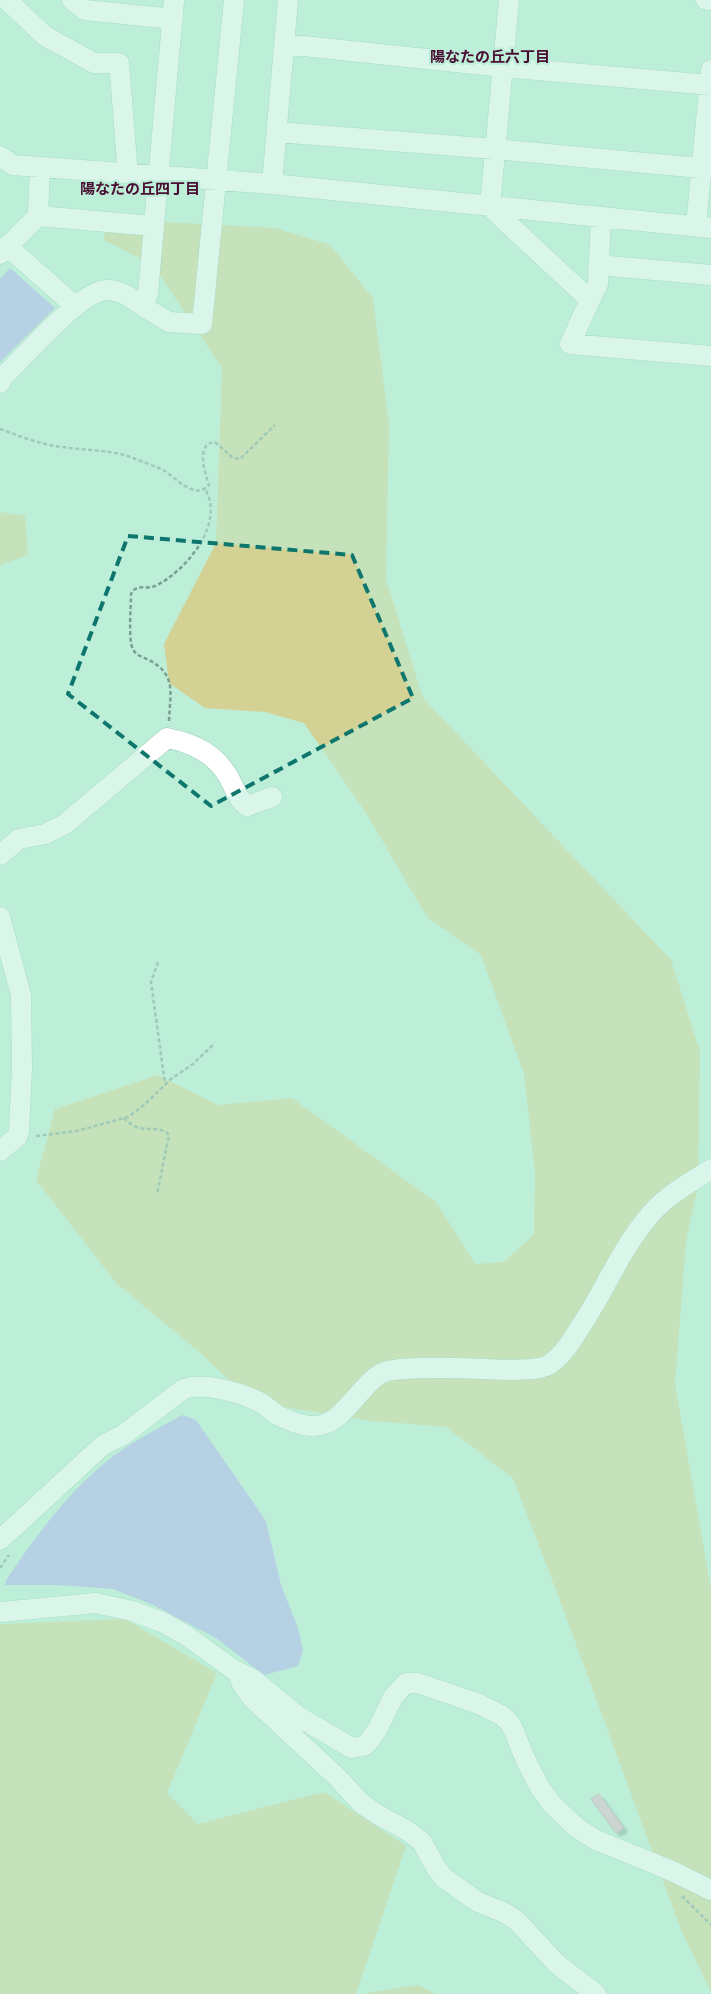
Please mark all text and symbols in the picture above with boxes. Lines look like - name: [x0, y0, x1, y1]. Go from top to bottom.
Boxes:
- district label: 陽なたの丘六丁目: [430, 48, 550, 66]
- district label: 陽なたの丘四丁目: [80, 180, 200, 198]

